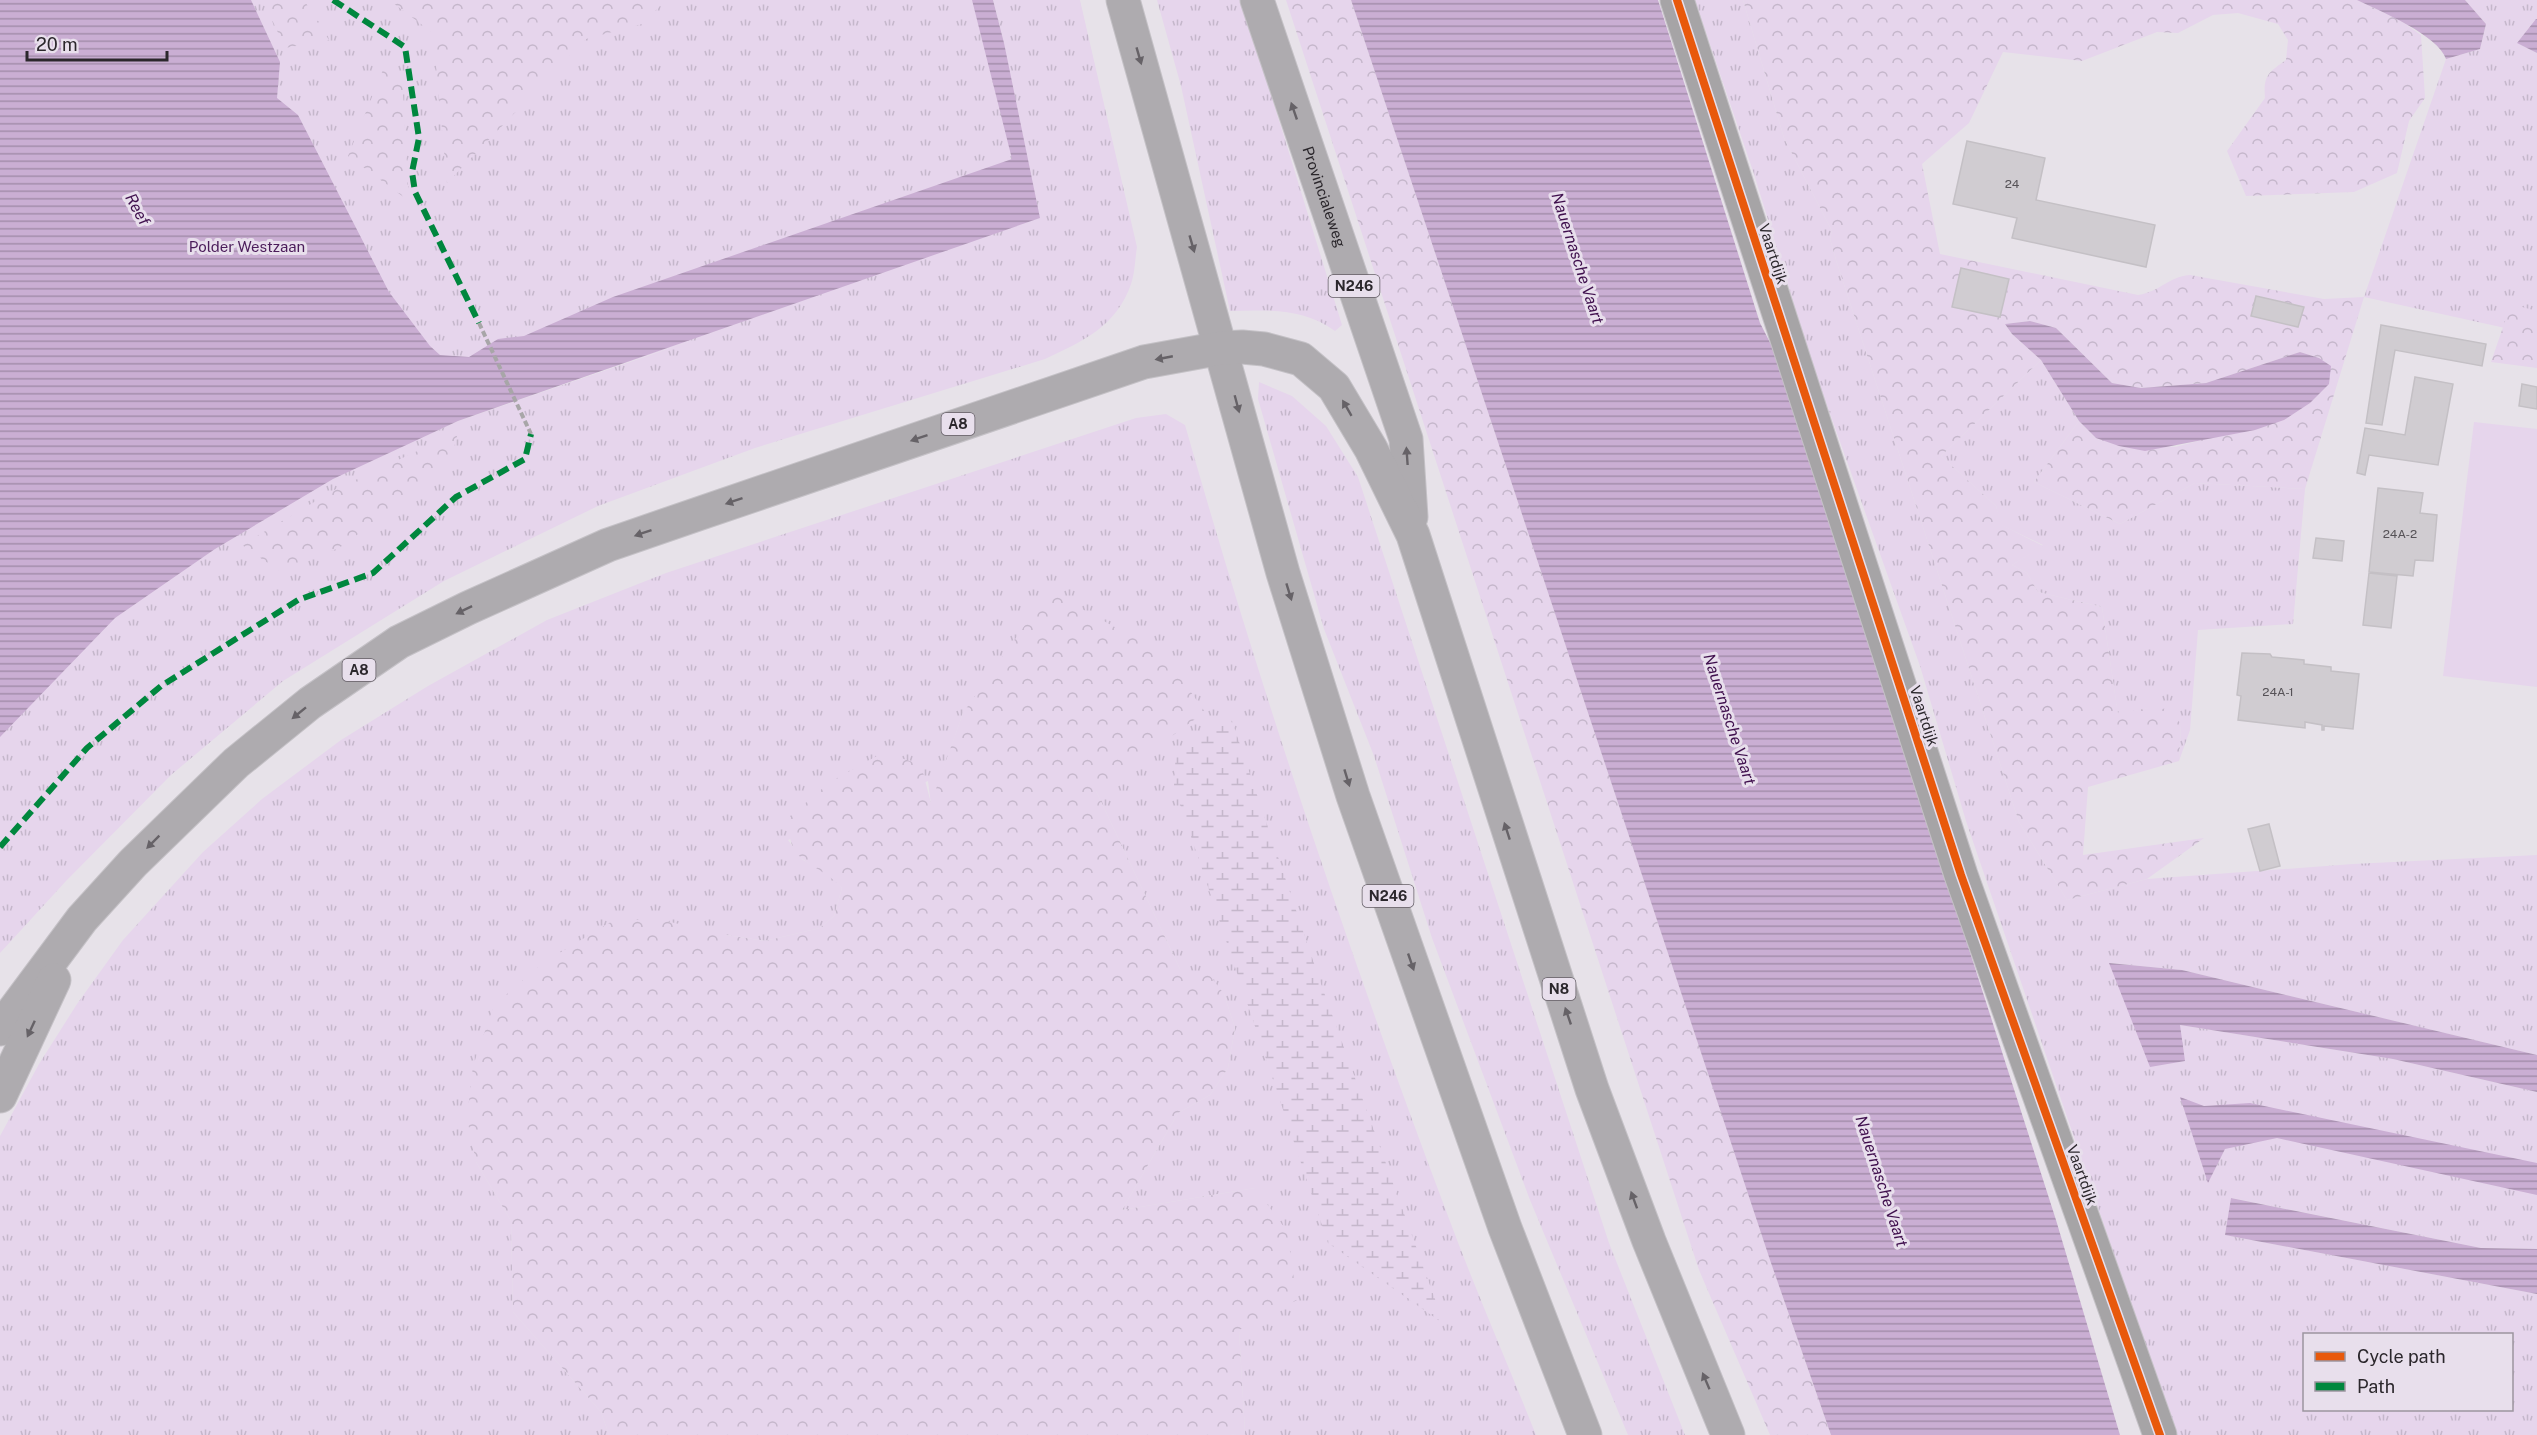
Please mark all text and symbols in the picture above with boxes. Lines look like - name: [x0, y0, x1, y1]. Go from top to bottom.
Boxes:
- scale bar: [27, 24, 166, 62]
- text: 20 m: [36, 34, 78, 55]
- one-way arrow: [1135, 47, 1144, 65]
- one-way arrow: [1288, 102, 1298, 120]
- street label: Provincialeweg: [1299, 144, 1349, 250]
- house number: 24: [2005, 177, 2020, 191]
- water label: Reef: [121, 190, 154, 229]
- water label: Nauernasche Vaart: [1547, 190, 1608, 326]
- street label: Vaartdijk: [1756, 221, 1791, 286]
- one-way arrow: [1188, 235, 1197, 253]
- park label: Polder Westzaan: [189, 238, 305, 255]
- road number: N246: [1328, 275, 1380, 297]
- one-way arrow: [1154, 354, 1173, 363]
- one-way arrow: [1232, 395, 1242, 413]
- one-way arrow: [1343, 400, 1353, 417]
- road number: A8: [942, 413, 974, 435]
- one-way arrow: [910, 433, 928, 443]
- one-way arrow: [1402, 446, 1412, 465]
- one-way arrow: [725, 497, 743, 507]
- house number: 24A-2: [2383, 527, 2417, 541]
- one-way arrow: [634, 529, 652, 539]
- one-way arrow: [1284, 583, 1294, 601]
- one-way arrow: [456, 606, 473, 615]
- water label: Nauernasche Vaart: [1699, 651, 1760, 787]
- road number: A8: [342, 659, 376, 681]
- street label: Vaartdijk: [1907, 683, 1942, 748]
- house number: 24A-1: [2262, 685, 2294, 699]
- one-way arrow: [291, 706, 307, 719]
- one-way arrow: [1343, 769, 1352, 787]
- one-way arrow: [1502, 822, 1512, 840]
- one-way arrow: [147, 835, 161, 849]
- road number: N246: [1362, 885, 1414, 907]
- one-way arrow: [1407, 953, 1417, 971]
- road number: N8: [1542, 978, 1576, 1000]
- one-way arrow: [1563, 1007, 1572, 1025]
- one-way arrow: [26, 1021, 36, 1039]
- water label: Nauernasche Vaart: [1851, 1113, 1912, 1249]
- street label: Vaartdijk: [2064, 1143, 2101, 1207]
- one-way arrow: [1628, 1191, 1638, 1209]
- legend: [2303, 1333, 2513, 1411]
- text: Cycle path: [2357, 1346, 2446, 1367]
- one-way arrow: [1701, 1372, 1710, 1390]
- text: Path: [2357, 1376, 2395, 1397]

